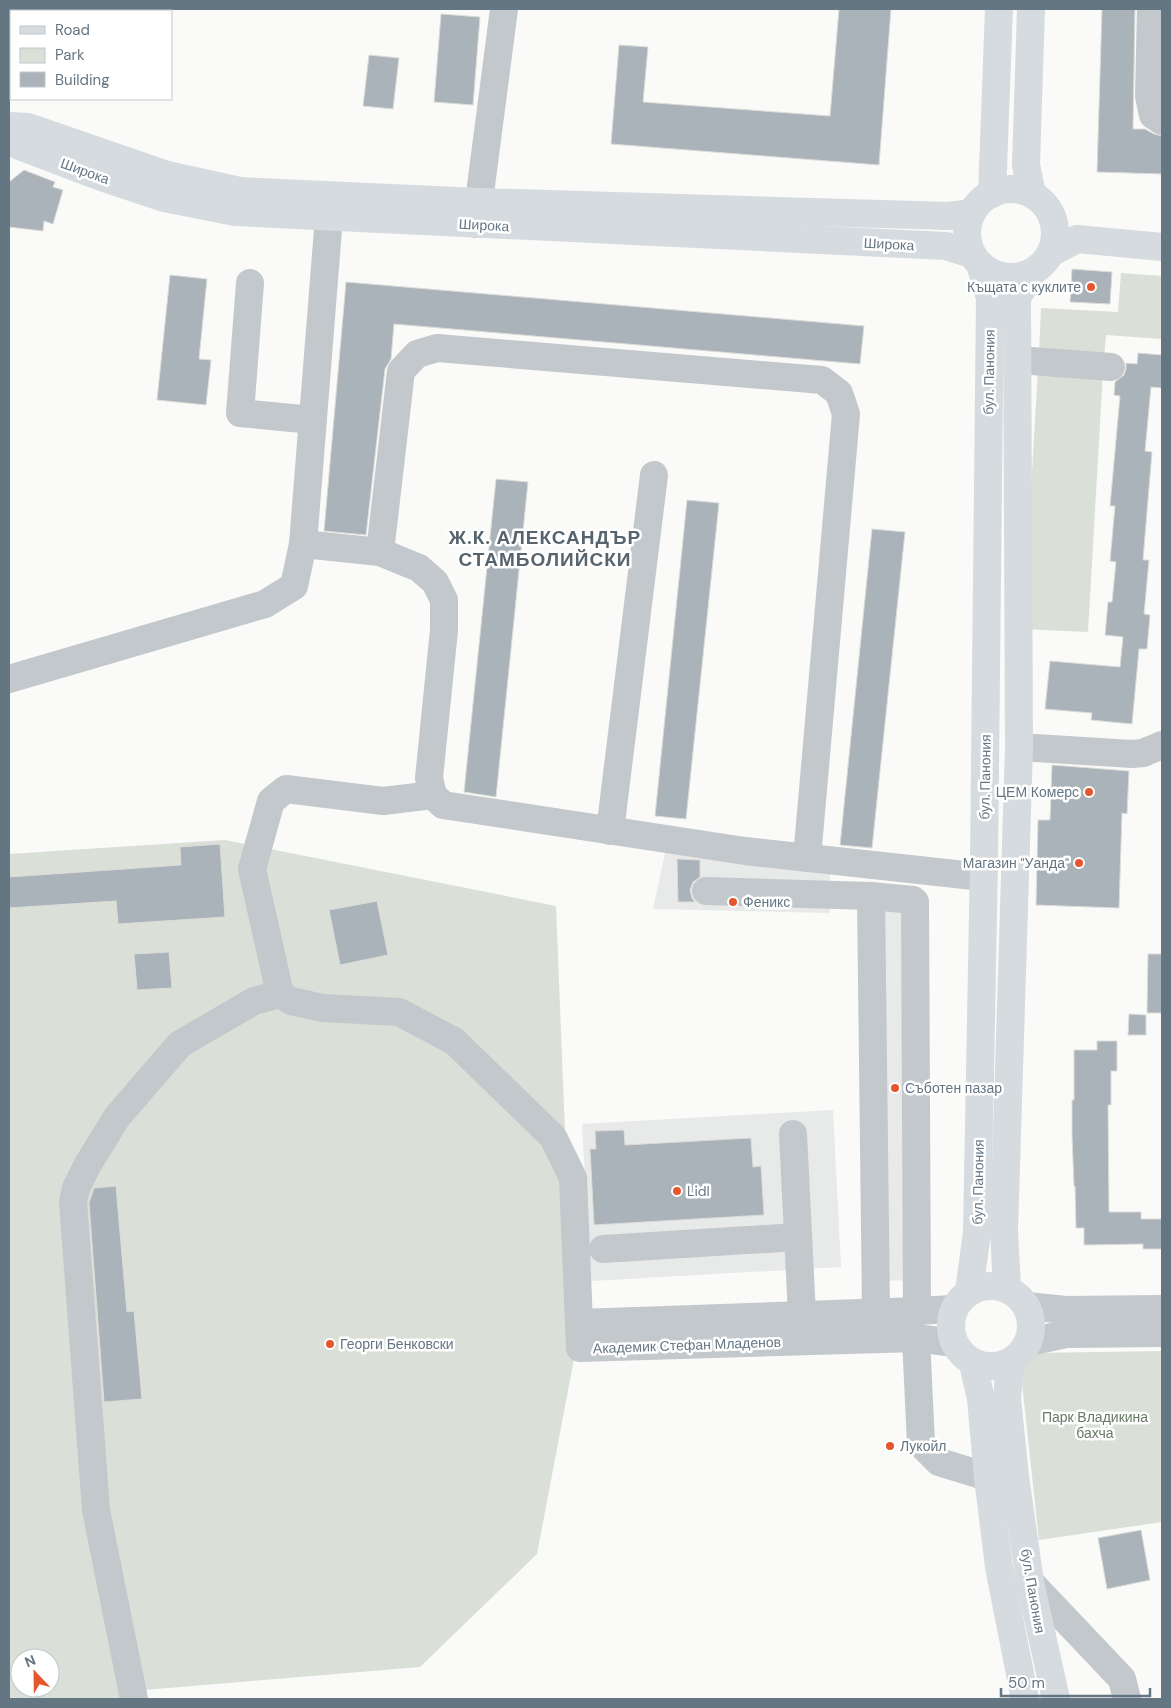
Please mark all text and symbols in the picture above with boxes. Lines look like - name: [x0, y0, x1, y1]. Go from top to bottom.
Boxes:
- legend: [10, 10, 172, 100]
- text: Road: [55, 20, 90, 40]
- text: Park: [55, 45, 85, 65]
- text: Building: [55, 70, 110, 90]
- street label: Широка: [58, 154, 112, 188]
- street label: Широка: [458, 215, 510, 235]
- street label: Широка: [863, 234, 915, 254]
- place label: Къщата с куклите: [967, 278, 1081, 296]
- marker: Къщата с куклите: [1085, 281, 1097, 293]
- street label: бул. Панония: [979, 329, 999, 415]
- district label: Ж.К. АЛЕКСАНДЪР СТАМБОЛИЙСКИ: [448, 525, 641, 572]
- street label: бул. Панония: [975, 734, 995, 820]
- place label: ЦЕМ Комерс: [996, 783, 1079, 801]
- marker: ЦЕМ Комерс: [1083, 786, 1095, 798]
- place label: Магазин "Уанда": [963, 854, 1069, 872]
- marker: Магазин "Уанда": [1073, 857, 1085, 869]
- place label: Феникс: [743, 893, 790, 911]
- marker: Феникс: [727, 896, 739, 908]
- place label: Съботен пазар: [905, 1079, 1002, 1097]
- marker: Съботен пазар: [889, 1082, 901, 1094]
- street label: бул. Панония: [968, 1139, 988, 1225]
- place label: Lidl: [687, 1182, 710, 1200]
- marker: Lidl: [671, 1185, 683, 1197]
- street label: Академик Стефан Младенов: [593, 1333, 781, 1357]
- place label: Георги Бенковски: [340, 1335, 454, 1353]
- marker: Георги Бенковски: [324, 1338, 336, 1350]
- park label: Парк Владикина бахча: [1042, 1408, 1148, 1442]
- place label: Лукойл: [900, 1437, 946, 1455]
- marker: Лукойл: [884, 1440, 896, 1452]
- street label: бул. Панония: [1017, 1547, 1049, 1635]
- north arrow: [10, 1648, 60, 1698]
- text: N: [22, 1651, 38, 1671]
- scale bar: [1001, 1666, 1150, 1698]
- text: 50 m: [1008, 1673, 1045, 1693]

